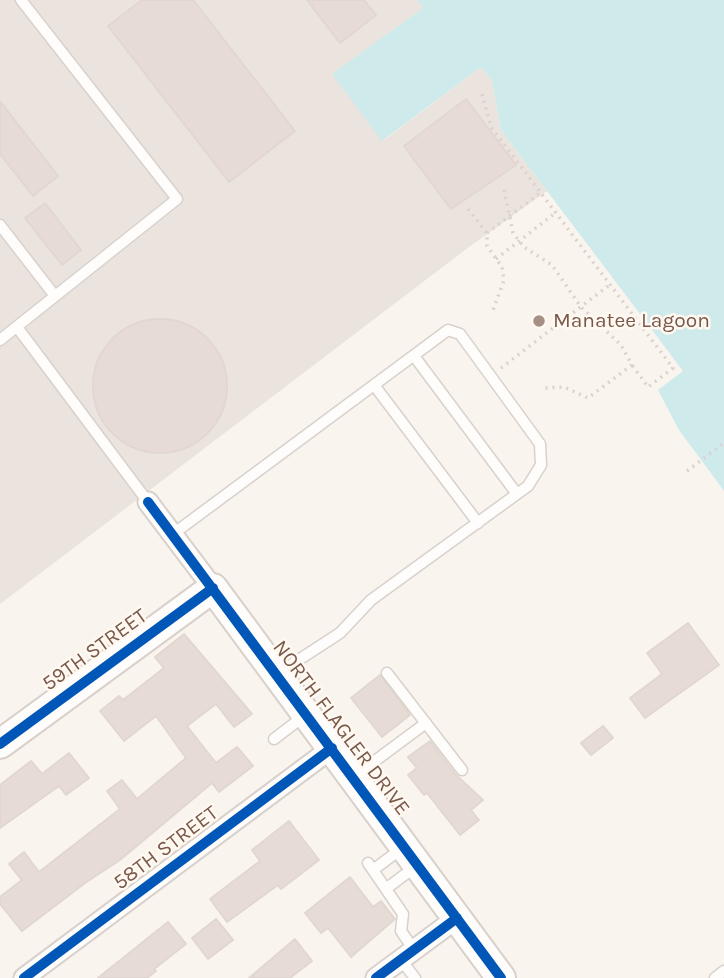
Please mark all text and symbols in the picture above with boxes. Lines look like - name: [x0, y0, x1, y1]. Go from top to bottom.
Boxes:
- place label: Manatee Lagoon: [553, 308, 710, 334]
- marker: Manatee Lagoon: [531, 313, 547, 329]
- street label: 59TH STREET: [38, 603, 152, 697]
- street label: NORTH FLAGLER DRIVE: [267, 636, 415, 820]
- street label: 58TH STREET: [109, 800, 223, 896]

